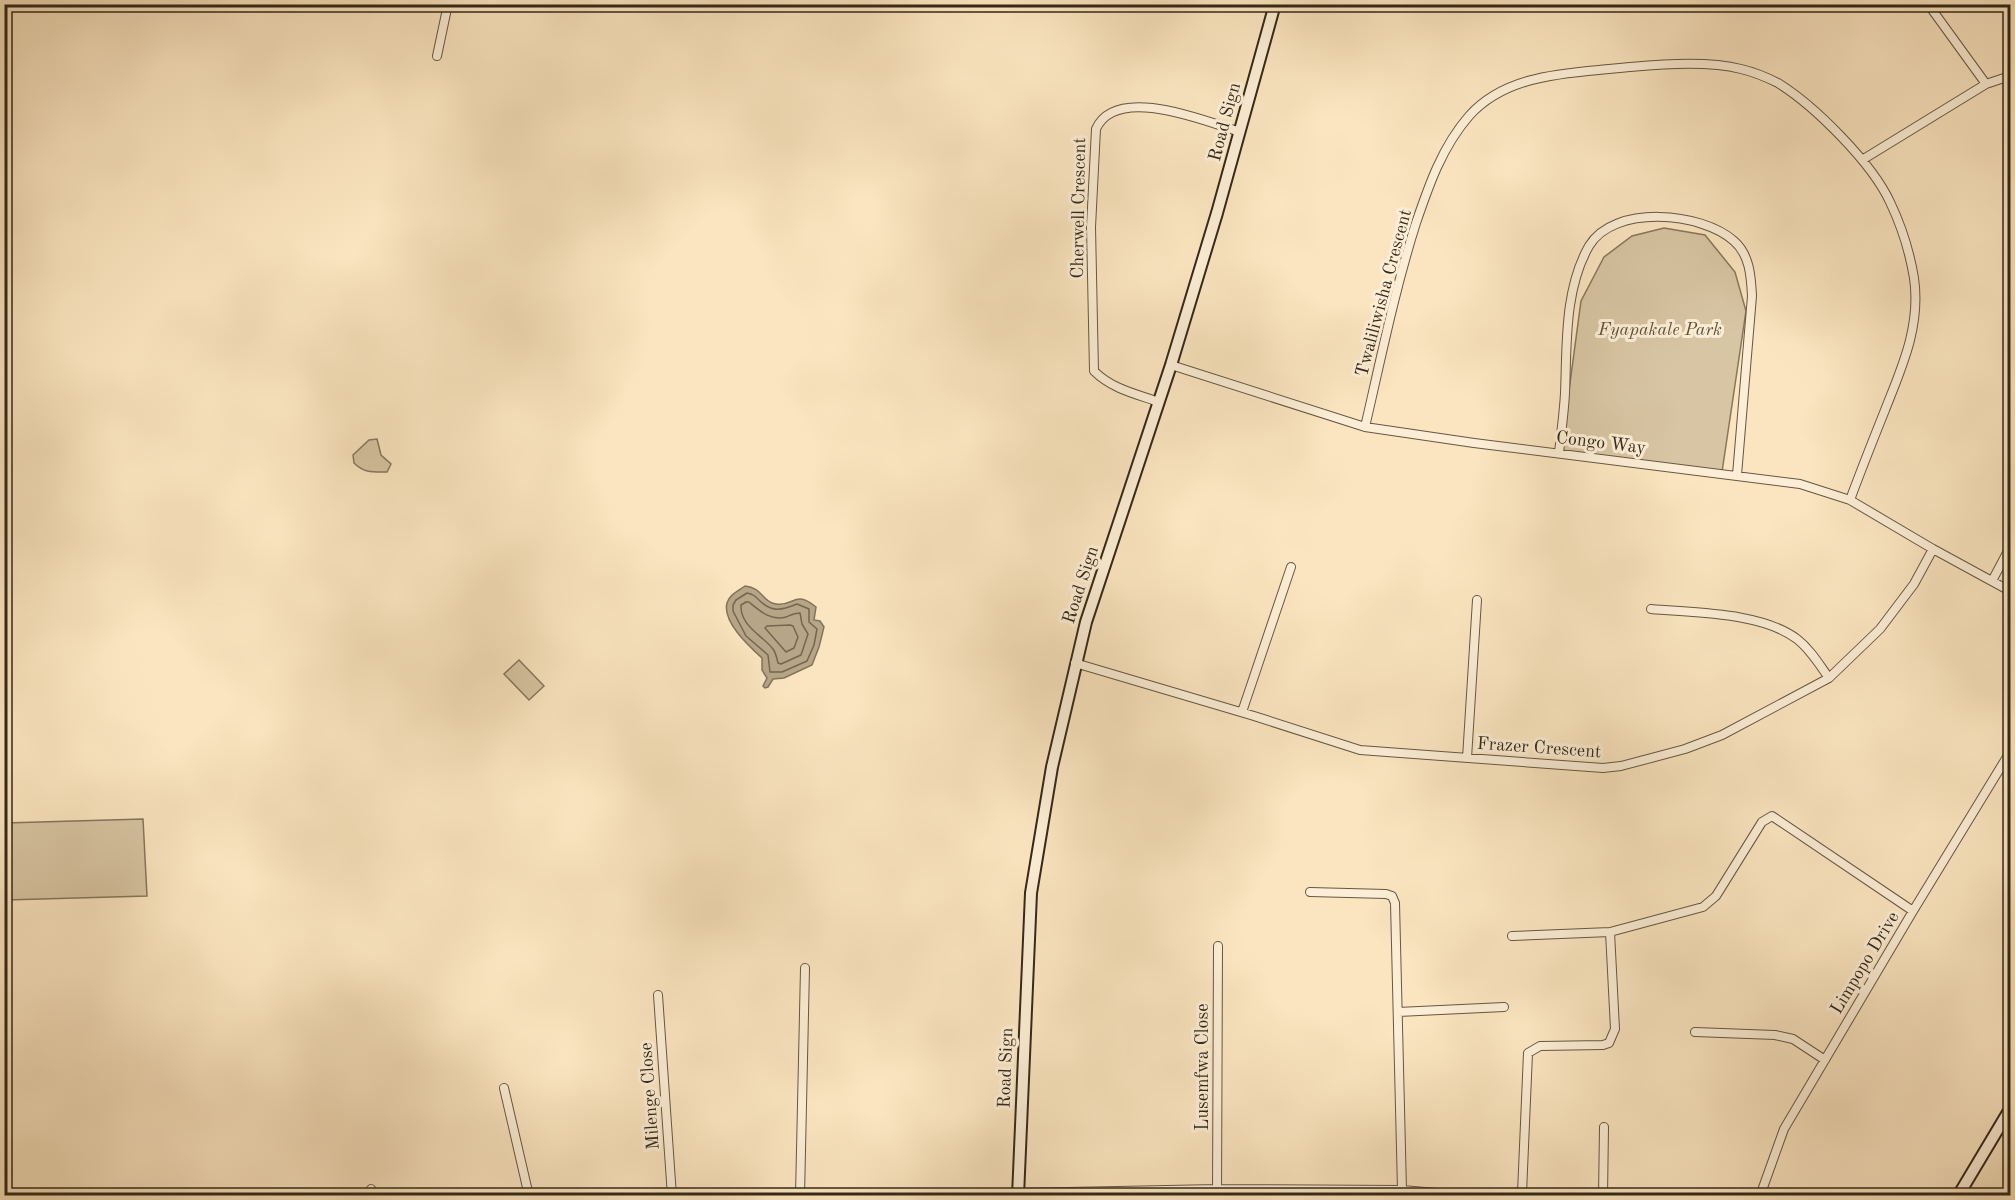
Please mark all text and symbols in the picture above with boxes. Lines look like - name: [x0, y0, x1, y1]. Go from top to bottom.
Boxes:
- street label: Road Sign: [1206, 80, 1244, 163]
- street label: Cherwell Crescent: [1069, 137, 1089, 279]
- street label: Twaliliwisha Crescent: [1353, 207, 1415, 379]
- park label: Fyapakale Park: [1597, 321, 1722, 339]
- street label: Congo Way: [1555, 429, 1647, 457]
- street label: Road Sign: [1060, 544, 1102, 626]
- street label: Frazer Crescent: [1476, 735, 1602, 761]
- street label: Limpopo Drive: [1827, 909, 1903, 1017]
- street label: Lusemfwa Close: [1194, 1003, 1212, 1131]
- street label: Road Sign: [996, 1027, 1016, 1109]
- street label: Milenge Close: [637, 1042, 663, 1150]

